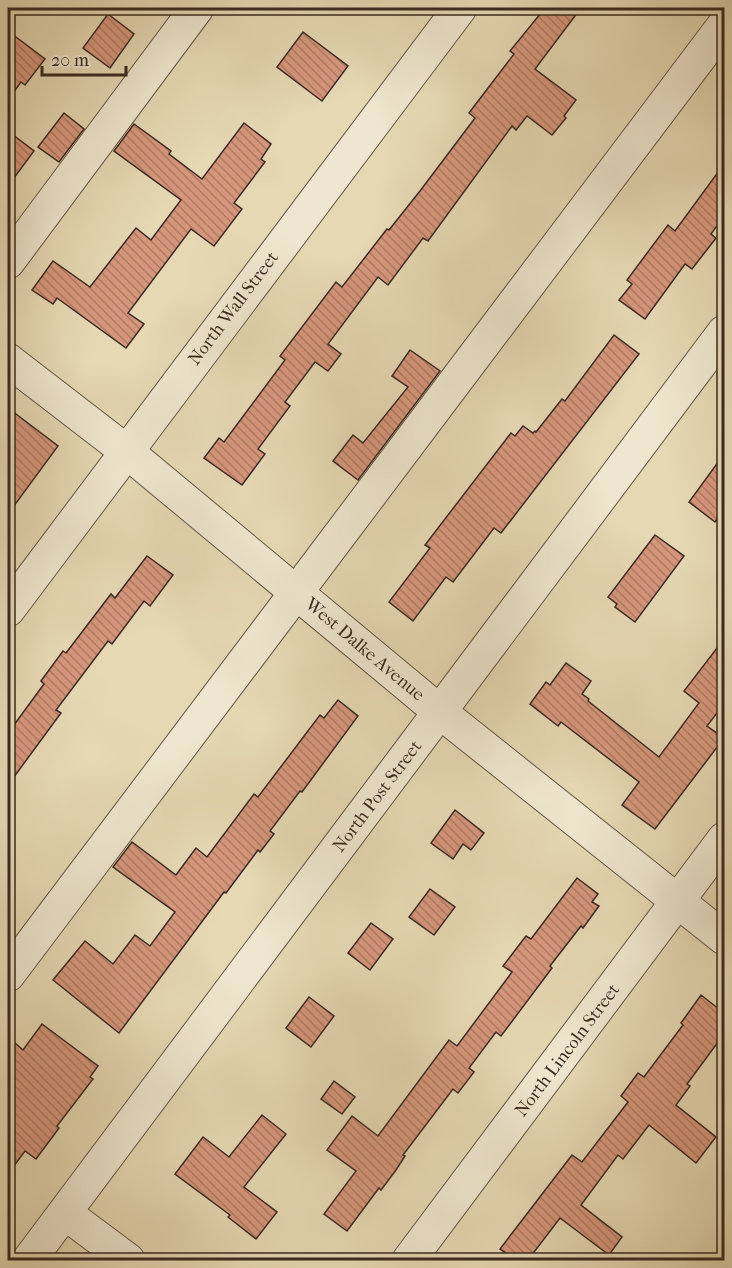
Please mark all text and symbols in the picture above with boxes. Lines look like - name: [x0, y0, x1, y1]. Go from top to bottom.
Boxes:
- scale bar: [42, 39, 126, 77]
- text: 20 m: [51, 50, 89, 71]
- street label: North Wall Street: [184, 247, 283, 369]
- street label: West Dalke Avenue: [300, 593, 429, 705]
- street label: North Post Street: [329, 736, 427, 856]
- street label: North Lincoln Street: [511, 979, 624, 1121]

